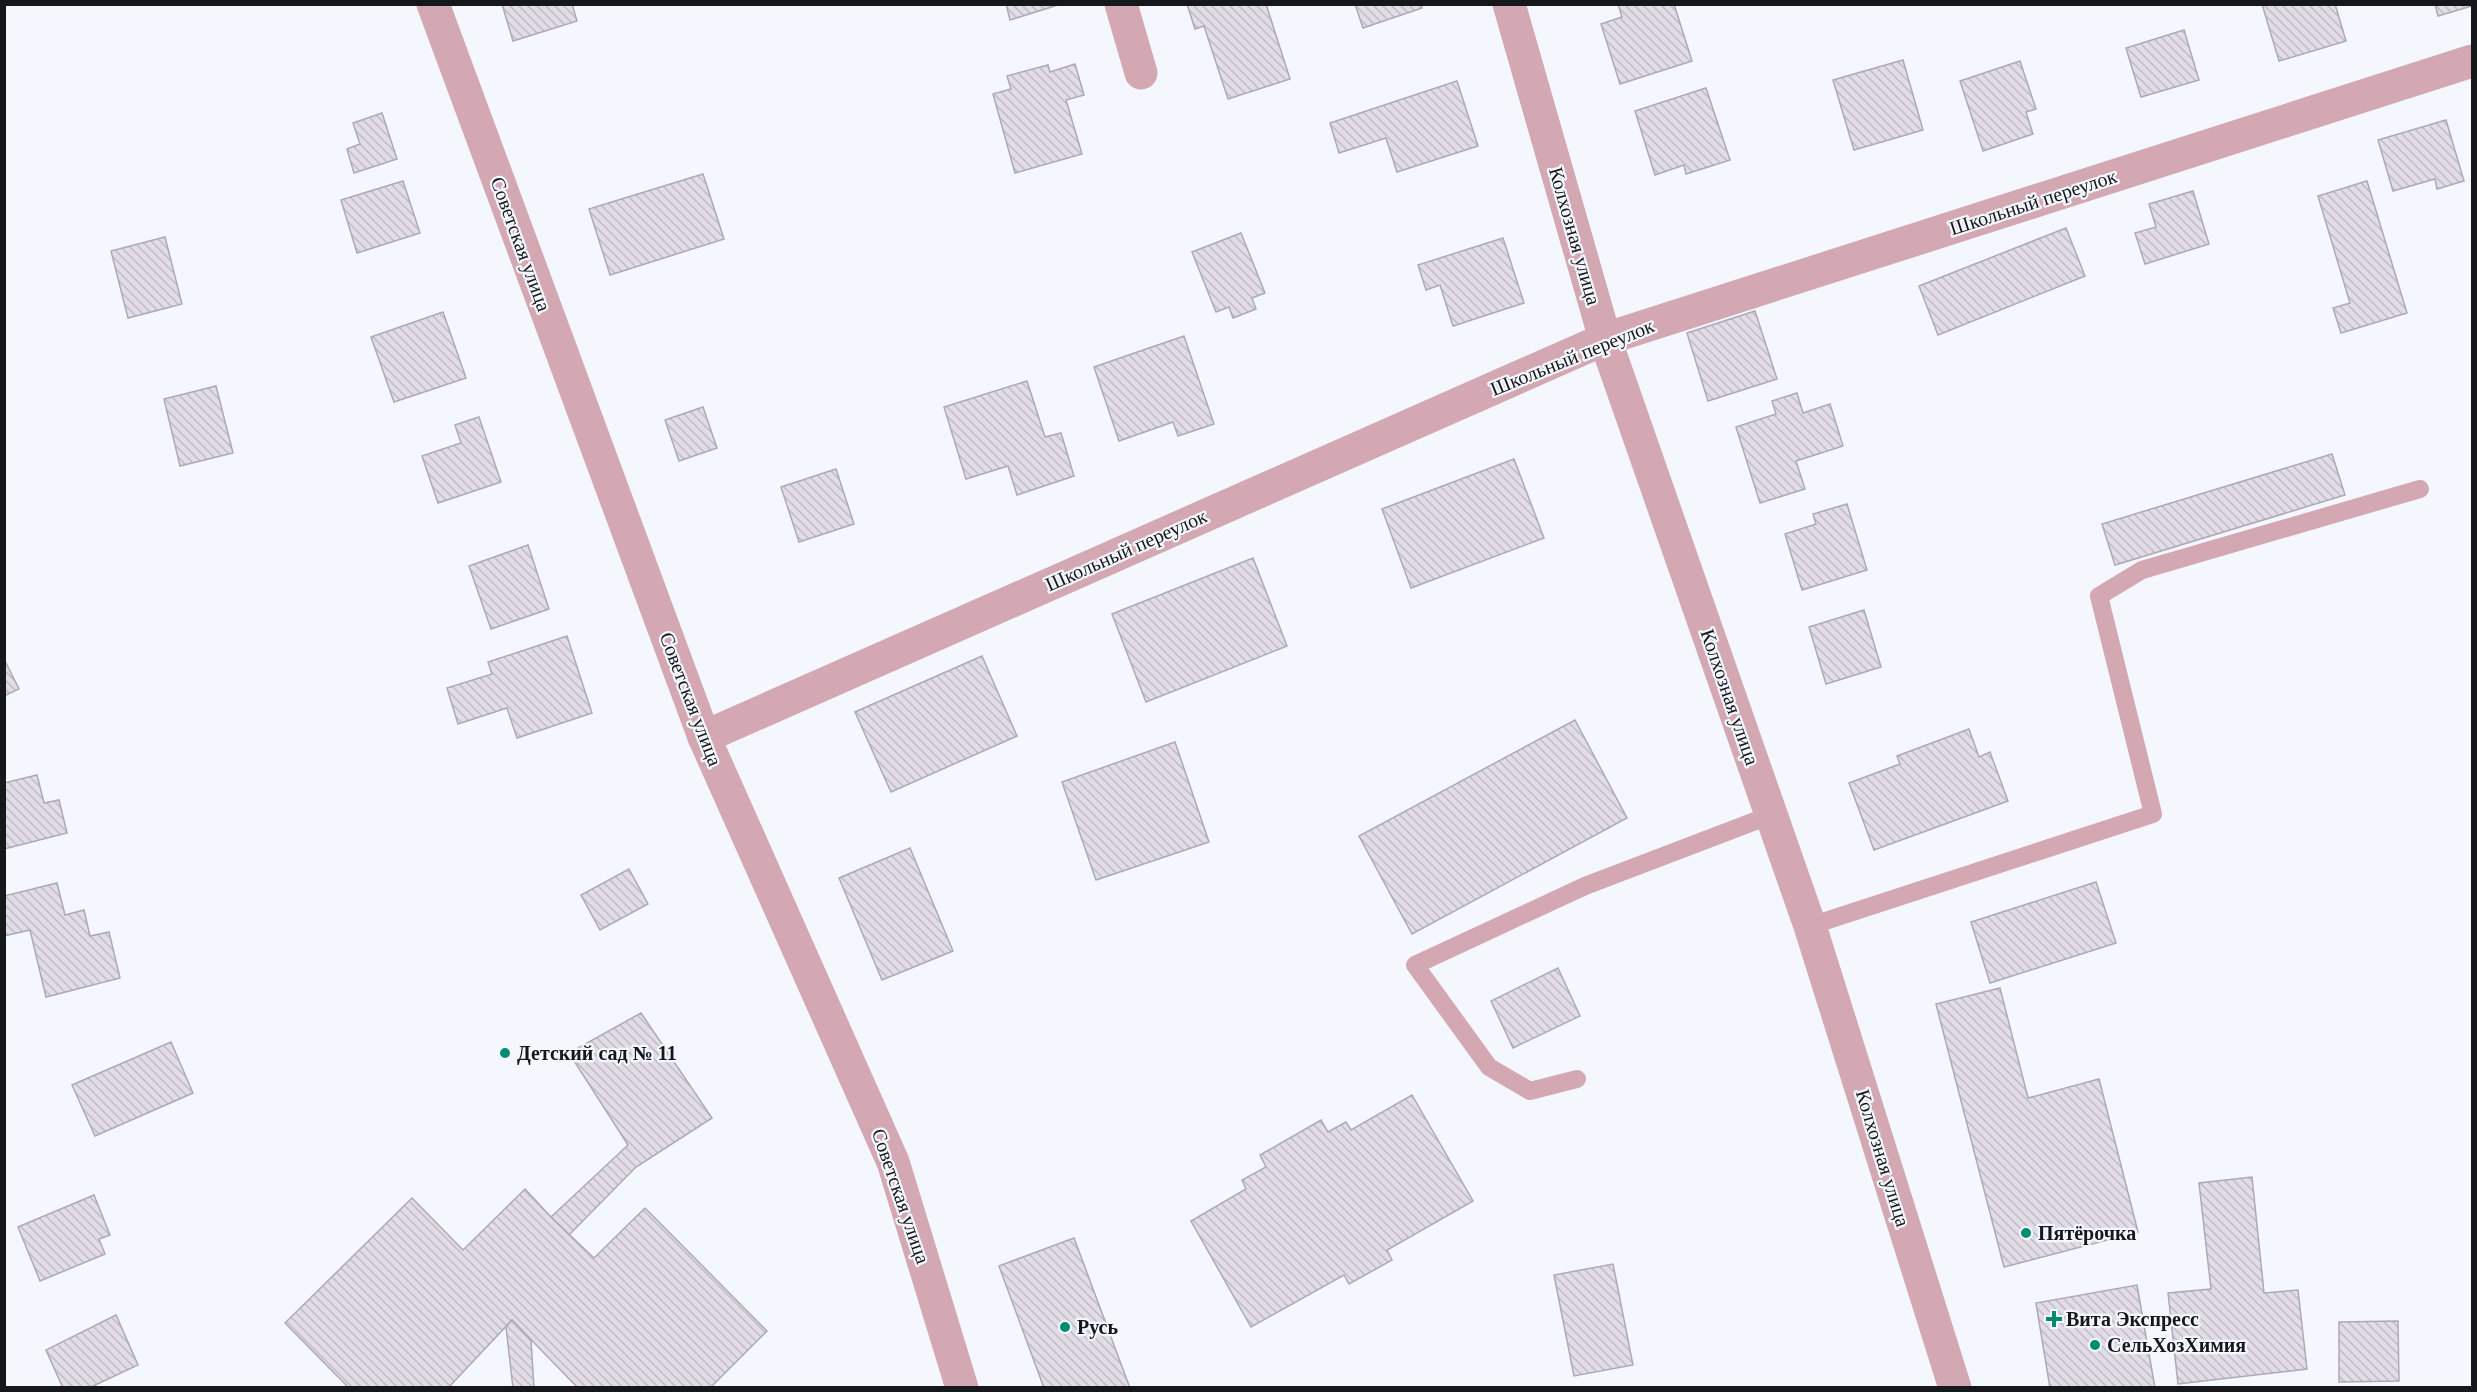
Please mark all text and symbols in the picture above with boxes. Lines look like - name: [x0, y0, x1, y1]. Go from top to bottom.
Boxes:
- street label: Колхозная улица: [1544, 165, 1605, 308]
- street label: Школьный переулок: [1947, 165, 2120, 240]
- street label: Советская улица: [486, 174, 556, 315]
- street label: Школьный переулок: [1487, 314, 1658, 401]
- street label: Школьный переулок: [1042, 504, 1211, 596]
- street label: Колхозная улица: [1695, 626, 1764, 768]
- street label: Советская улица: [654, 629, 727, 769]
- place label: Детский сад № 11: [517, 1042, 677, 1065]
- marker: Детский сад № 11: [498, 1046, 512, 1060]
- street label: Колхозная улица: [1851, 1087, 1914, 1230]
- street label: Советская улица: [867, 1126, 934, 1267]
- place label: Пятёрочка: [2038, 1222, 2136, 1245]
- marker: Пятёрочка: [2019, 1226, 2033, 1240]
- place label: Вита Экспресс: [2066, 1308, 2199, 1331]
- marker: Вита Экспресс: [2047, 1312, 2061, 1326]
- place label: Русь: [1077, 1316, 1118, 1339]
- marker: Русь: [1058, 1320, 1072, 1334]
- place label: СельХозХимия: [2107, 1334, 2246, 1356]
- marker: СельХозХимия: [2088, 1338, 2102, 1352]

